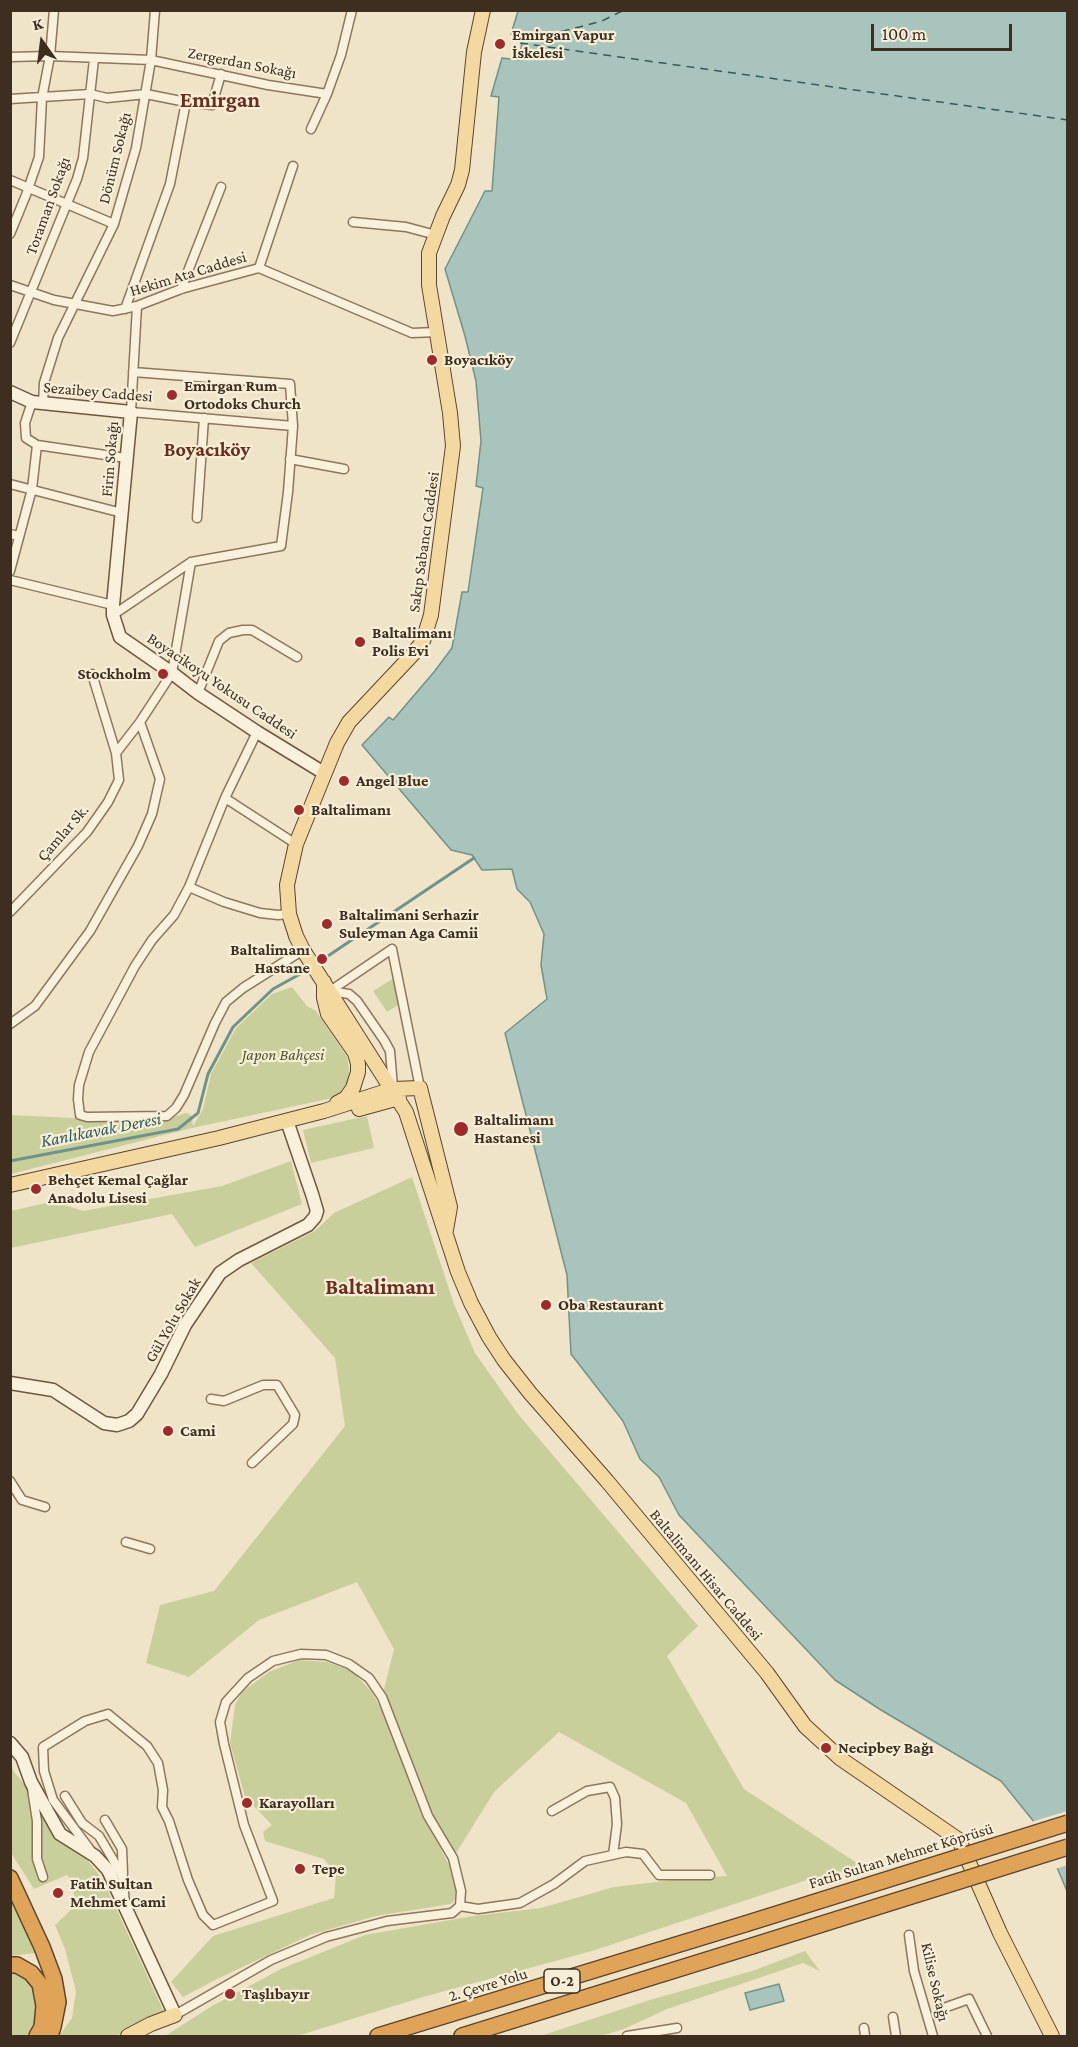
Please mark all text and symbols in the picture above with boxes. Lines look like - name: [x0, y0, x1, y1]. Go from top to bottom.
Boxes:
- north arrow: [12, 12, 72, 72]
- scale bar: [874, 12, 1015, 50]
- text: K: [31, 15, 45, 34]
- text: 100 m: [882, 24, 926, 44]
- place label: Emirgan Vapur İskelesi: [512, 25, 614, 63]
- marker: Emirgan Vapur İskelesi: [493, 37, 507, 51]
- street label: Zergerdan Sokağı: [186, 43, 298, 83]
- district label: Emirgan: [180, 87, 260, 113]
- street label: Dönüm Sokağı: [94, 110, 136, 206]
- street label: Toraman Sokağı: [21, 154, 75, 258]
- street label: Hekim Ata Caddesi: [127, 247, 249, 301]
- place label: Boyacıköy: [444, 350, 513, 370]
- marker: Boyacıköy: [425, 353, 439, 367]
- place label: Emirgan Rum Ortodoks Church: [184, 376, 301, 414]
- street label: Sezaibey Caddesi: [43, 378, 153, 406]
- marker: Emirgan Rum Ortodoks Church: [165, 388, 179, 402]
- street label: Firin Sokağı: [97, 420, 123, 498]
- district label: Boyacıköy: [164, 438, 250, 462]
- street label: Sakıp Sabancı Caddesi: [405, 470, 443, 614]
- place label: Baltalimanı Polis Evi: [372, 623, 452, 661]
- street label: Boyacikoyu Yokusu Caddesi: [143, 629, 301, 743]
- marker: Baltalimanı Polis Evi: [353, 635, 367, 649]
- place label: Stockholm: [78, 664, 151, 684]
- marker: Stockholm: [156, 667, 170, 681]
- place label: Angel Blue: [356, 771, 428, 791]
- marker: Angel Blue: [337, 774, 351, 788]
- place label: Baltalimanı: [311, 800, 391, 820]
- street label: Çamlar Sk.: [33, 801, 93, 865]
- marker: Baltalimanı: [292, 803, 306, 817]
- place label: Baltalimani Serhazir Suleyman Aga Camii: [339, 905, 479, 943]
- marker: Baltalimani Serhazir Suleyman Aga Camii: [320, 917, 334, 931]
- place label: Baltalimanı Hastane: [230, 940, 310, 978]
- marker: Baltalimanı Hastane: [315, 952, 329, 966]
- park label: Japon Bahçesi: [242, 1045, 324, 1065]
- water label: Kanlıkavak Deresi: [39, 1108, 163, 1152]
- place label: Baltalimanı Hastanesi: [474, 1110, 554, 1148]
- marker: Baltalimanı Hastanesi: [452, 1120, 470, 1138]
- place label: Behçet Kemal Çağlar Anadolu Lisesi: [48, 1170, 188, 1208]
- marker: Behçet Kemal Çağlar Anadolu Lisesi: [29, 1182, 43, 1196]
- street label: Gül Yolu Sokak: [141, 1274, 205, 1366]
- district label: Baltalimanı: [325, 1274, 435, 1300]
- place label: Oba Restaurant: [558, 1295, 663, 1315]
- marker: Oba Restaurant: [539, 1298, 553, 1312]
- place label: Cami: [180, 1421, 216, 1441]
- marker: Cami: [161, 1424, 175, 1438]
- street label: Baltalimanı Hisar Caddesi: [645, 1505, 767, 1645]
- place label: Necipbey Bağı: [838, 1738, 934, 1758]
- marker: Necipbey Bağı: [819, 1741, 833, 1755]
- place label: Karayolları: [259, 1793, 335, 1813]
- marker: Karayolları: [240, 1796, 254, 1810]
- street label: Fatih Sultan Mehmet Köprüsü: [807, 1819, 995, 1893]
- place label: Tepe: [312, 1859, 345, 1879]
- marker: Tepe: [293, 1862, 307, 1876]
- place label: Fatih Sultan Mehmet Cami: [70, 1874, 166, 1912]
- marker: Fatih Sultan Mehmet Cami: [51, 1886, 65, 1900]
- street label: Kilise Sokağı: [917, 1941, 953, 2023]
- street label: 2. Çevre Yolu: [446, 1964, 530, 2006]
- road number: O-2: [544, 1969, 580, 1993]
- place label: Taşlıbayır: [242, 1984, 310, 2004]
- marker: Taşlıbayır: [223, 1987, 237, 2001]

